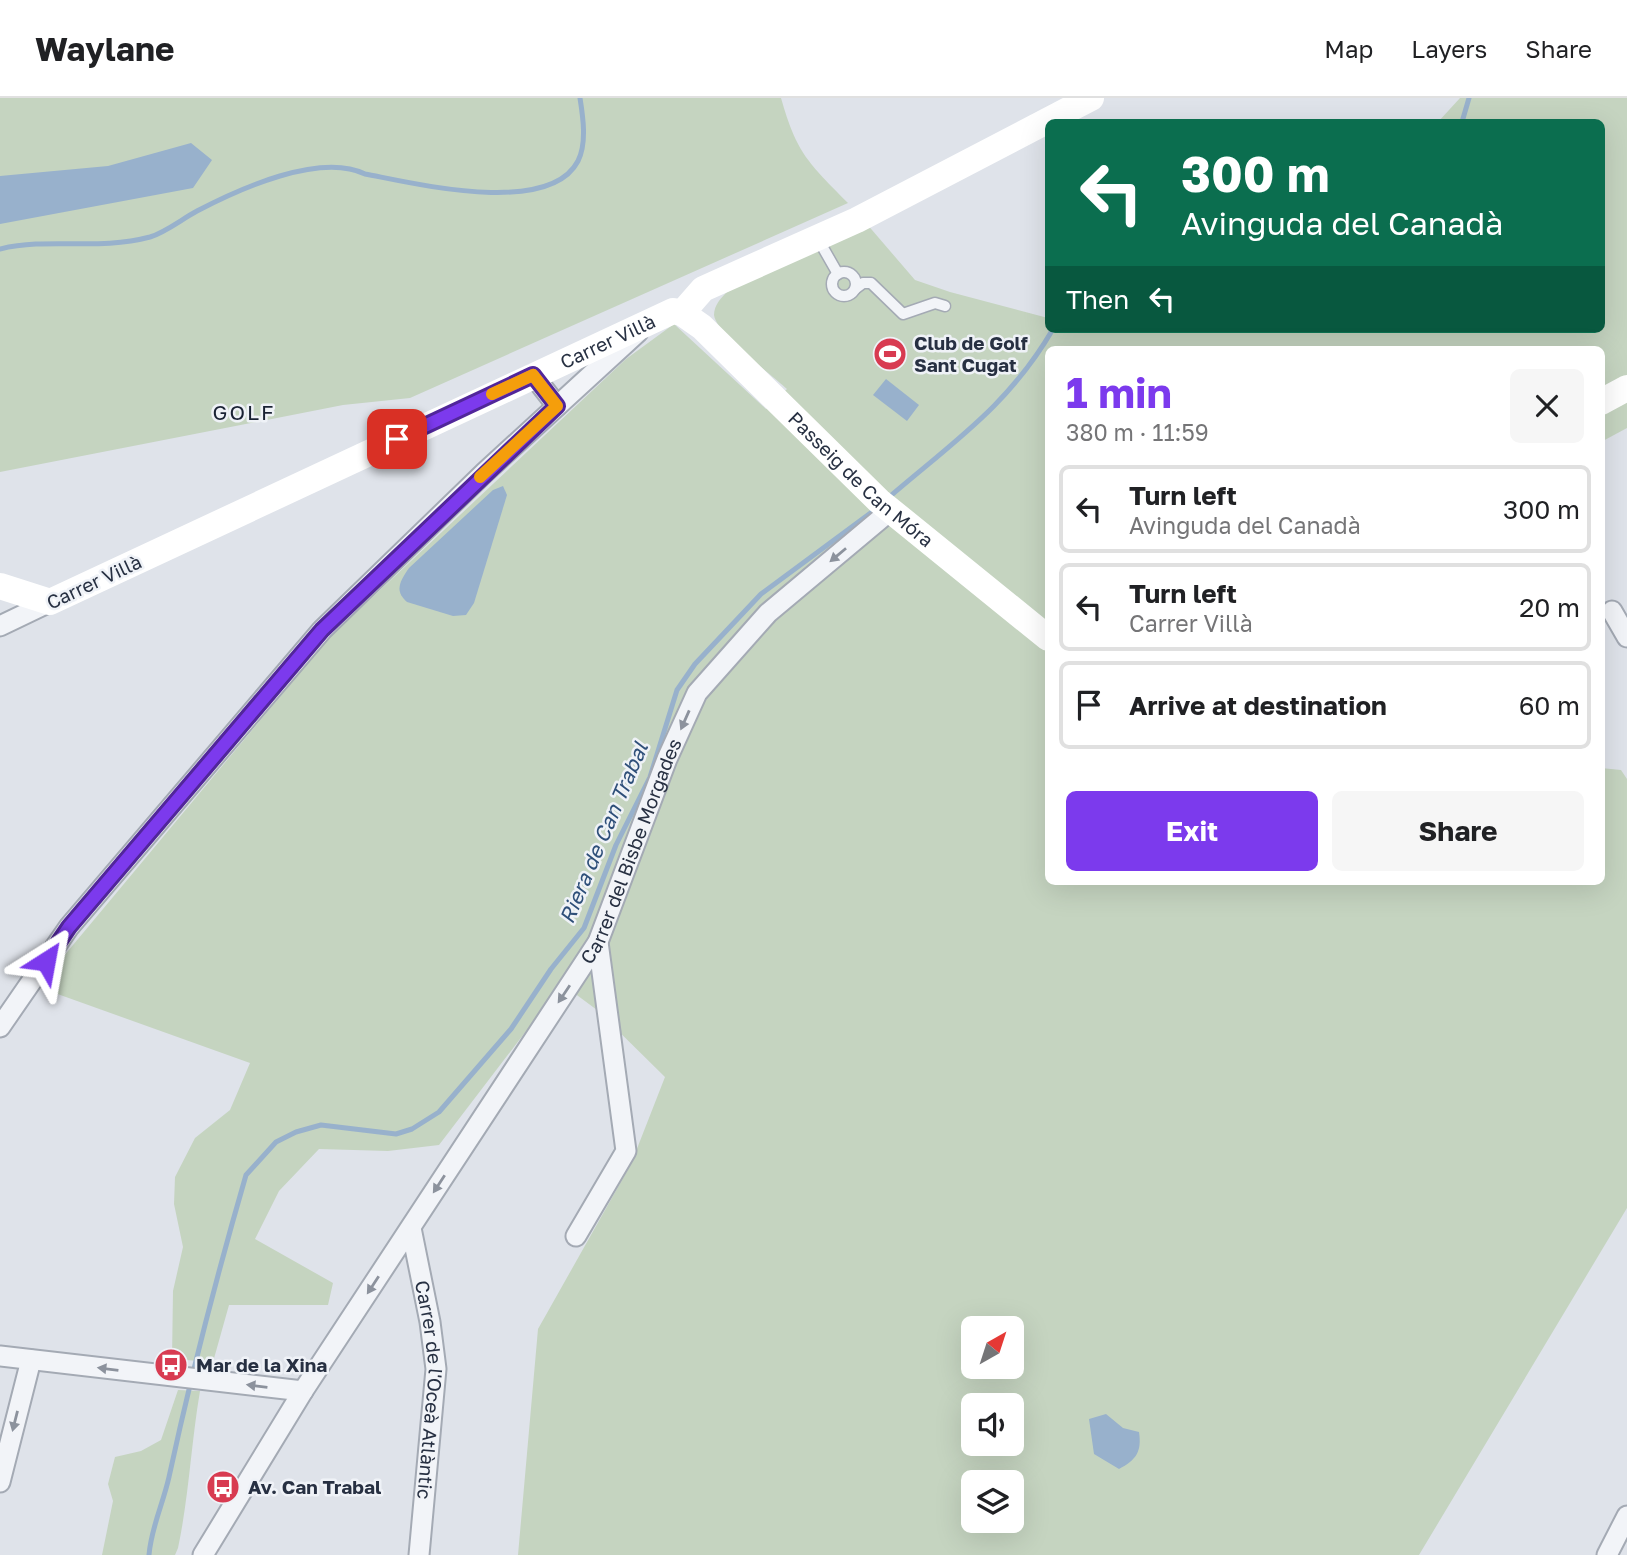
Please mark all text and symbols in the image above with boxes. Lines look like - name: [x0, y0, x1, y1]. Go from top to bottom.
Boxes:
- text: Waylane: [35, 29, 174, 68]
- text: Map: [1324, 34, 1373, 63]
- text: Layers: [1411, 34, 1487, 63]
- text: Share: [1525, 34, 1592, 63]
- text: 300 m: [1181, 144, 1330, 203]
- icon: left: [1066, 147, 1157, 238]
- text: Avinguda del Canadà: [1181, 204, 1503, 242]
- icon: left: [1143, 280, 1181, 318]
- text: Then: [1066, 284, 1129, 315]
- street label: Carrer Villà: [556, 309, 659, 373]
- place label: Club de Golf Sant Cugat: [914, 331, 1028, 376]
- sports icon: Club de Golf Sant Cugat: [871, 335, 909, 373]
- text: 1 min: [1066, 367, 1172, 417]
- button: close: [1510, 369, 1584, 443]
- district label: GOLF: [213, 399, 275, 425]
- street label: Passeig de Can Móra: [784, 407, 938, 551]
- pin: [367, 409, 427, 469]
- text: 380 m · 11:59: [1066, 418, 1209, 446]
- icon: arrive: [378, 420, 416, 458]
- text: Turn left: [1129, 480, 1237, 511]
- icon: left: [1070, 490, 1108, 528]
- text: 300 m: [1503, 494, 1580, 525]
- text: Avinguda del Canadà: [1129, 511, 1361, 539]
- one-way arrow: [829, 547, 847, 563]
- street label: Carrer Villà: [43, 550, 145, 614]
- text: Turn left: [1129, 578, 1237, 609]
- icon: left: [1070, 588, 1108, 626]
- text: 20 m: [1519, 592, 1580, 623]
- text: Carrer Villà: [1129, 609, 1253, 637]
- icon: arrive: [1070, 686, 1108, 724]
- text: Arrive at destination: [1129, 690, 1387, 721]
- text: 60 m: [1519, 690, 1580, 721]
- one-way arrow: [679, 710, 691, 730]
- street label: Carrer del Bisbe Morgades: [575, 734, 686, 968]
- water label: Riera de Can Trabal: [553, 737, 654, 927]
- button: Exit: [1066, 791, 1318, 871]
- button: Share: [1332, 791, 1584, 871]
- position arrow: [9, 924, 83, 998]
- one-way arrow: [557, 984, 570, 1004]
- one-way arrow: [432, 1175, 446, 1193]
- one-way arrow: [367, 1275, 380, 1294]
- street label: Carrer de l'Oceà Atlàntic: [411, 1278, 448, 1501]
- north arrow: [961, 1316, 1024, 1379]
- map controls: [961, 1316, 1024, 1533]
- bus stop icon: Mar de la Xina: [152, 1346, 190, 1384]
- place label: Mar de la Xina: [196, 1353, 327, 1376]
- one-way arrow: [97, 1363, 119, 1374]
- one-way arrow: [246, 1380, 268, 1391]
- button: sound: [961, 1393, 1024, 1456]
- one-way arrow: [9, 1410, 20, 1432]
- bus stop icon: Av. Can Trabal: [204, 1468, 242, 1506]
- button: layers: [961, 1470, 1024, 1533]
- place label: Av. Can Trabal: [248, 1475, 381, 1498]

